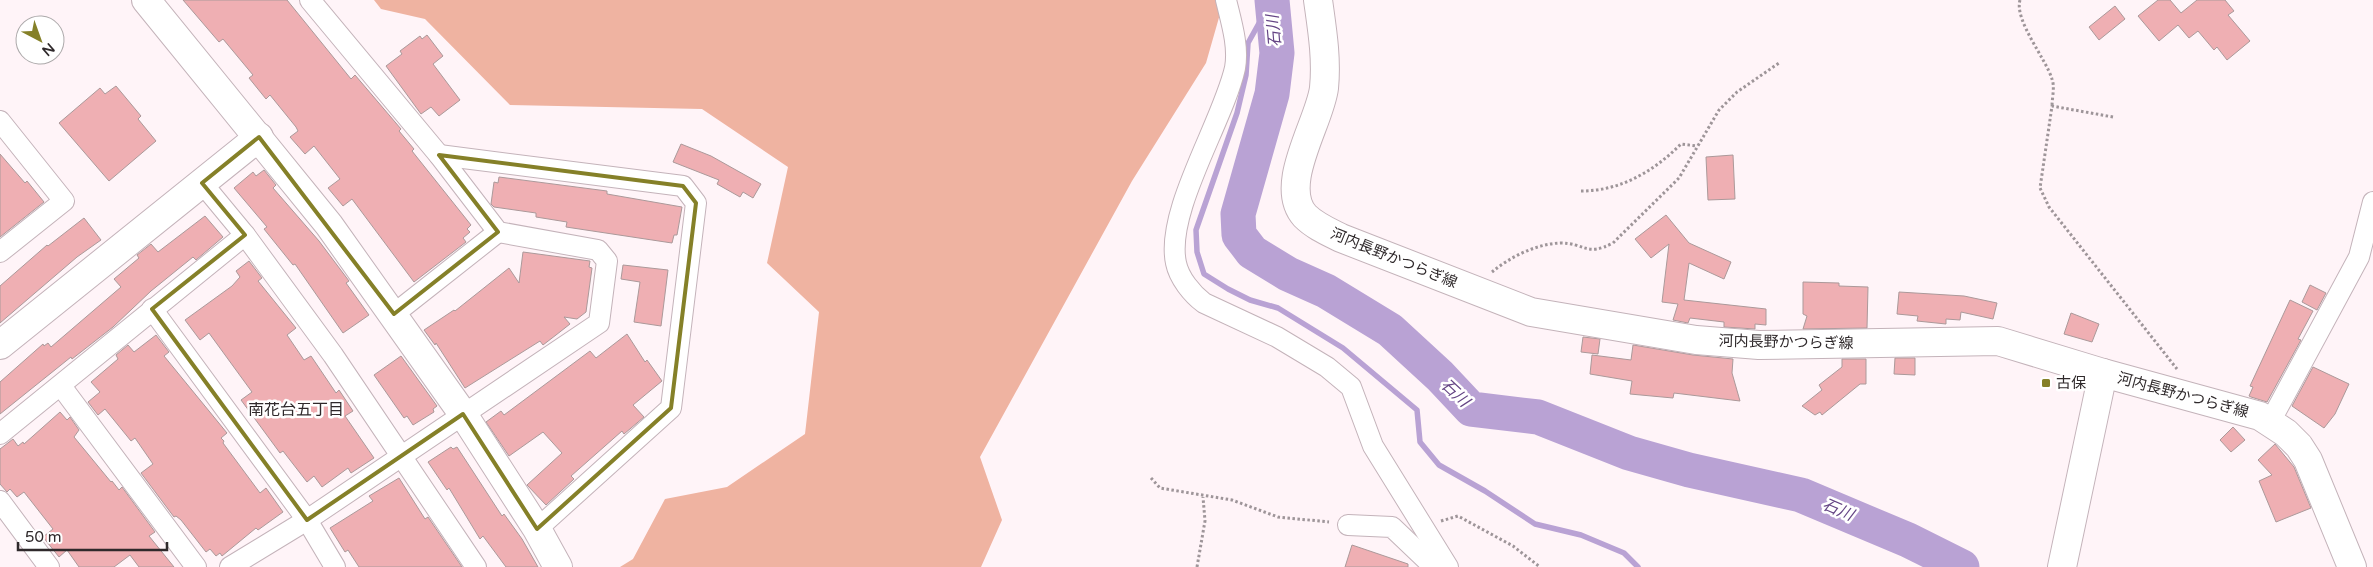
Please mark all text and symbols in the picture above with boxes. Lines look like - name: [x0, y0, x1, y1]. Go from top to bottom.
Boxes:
- water label: 石川: [1262, 12, 1285, 48]
- north arrow: [15, 15, 65, 65]
- text: N: [38, 39, 58, 60]
- street label: 河内長野かつらぎ線: [1328, 224, 1460, 292]
- street label: 河内長野かつらぎ線: [1718, 332, 1854, 352]
- street label: 河内長野かつらぎ線: [2115, 369, 2251, 421]
- place label: 古保: [2056, 374, 2086, 392]
- water label: 石川: [1436, 375, 1475, 413]
- marker: 古保: [2040, 377, 2052, 389]
- district label: 南花台五丁目: [248, 400, 344, 420]
- water label: 石川: [1819, 495, 1858, 526]
- scale bar: [18, 520, 166, 552]
- text: 50 m: [25, 528, 62, 546]

